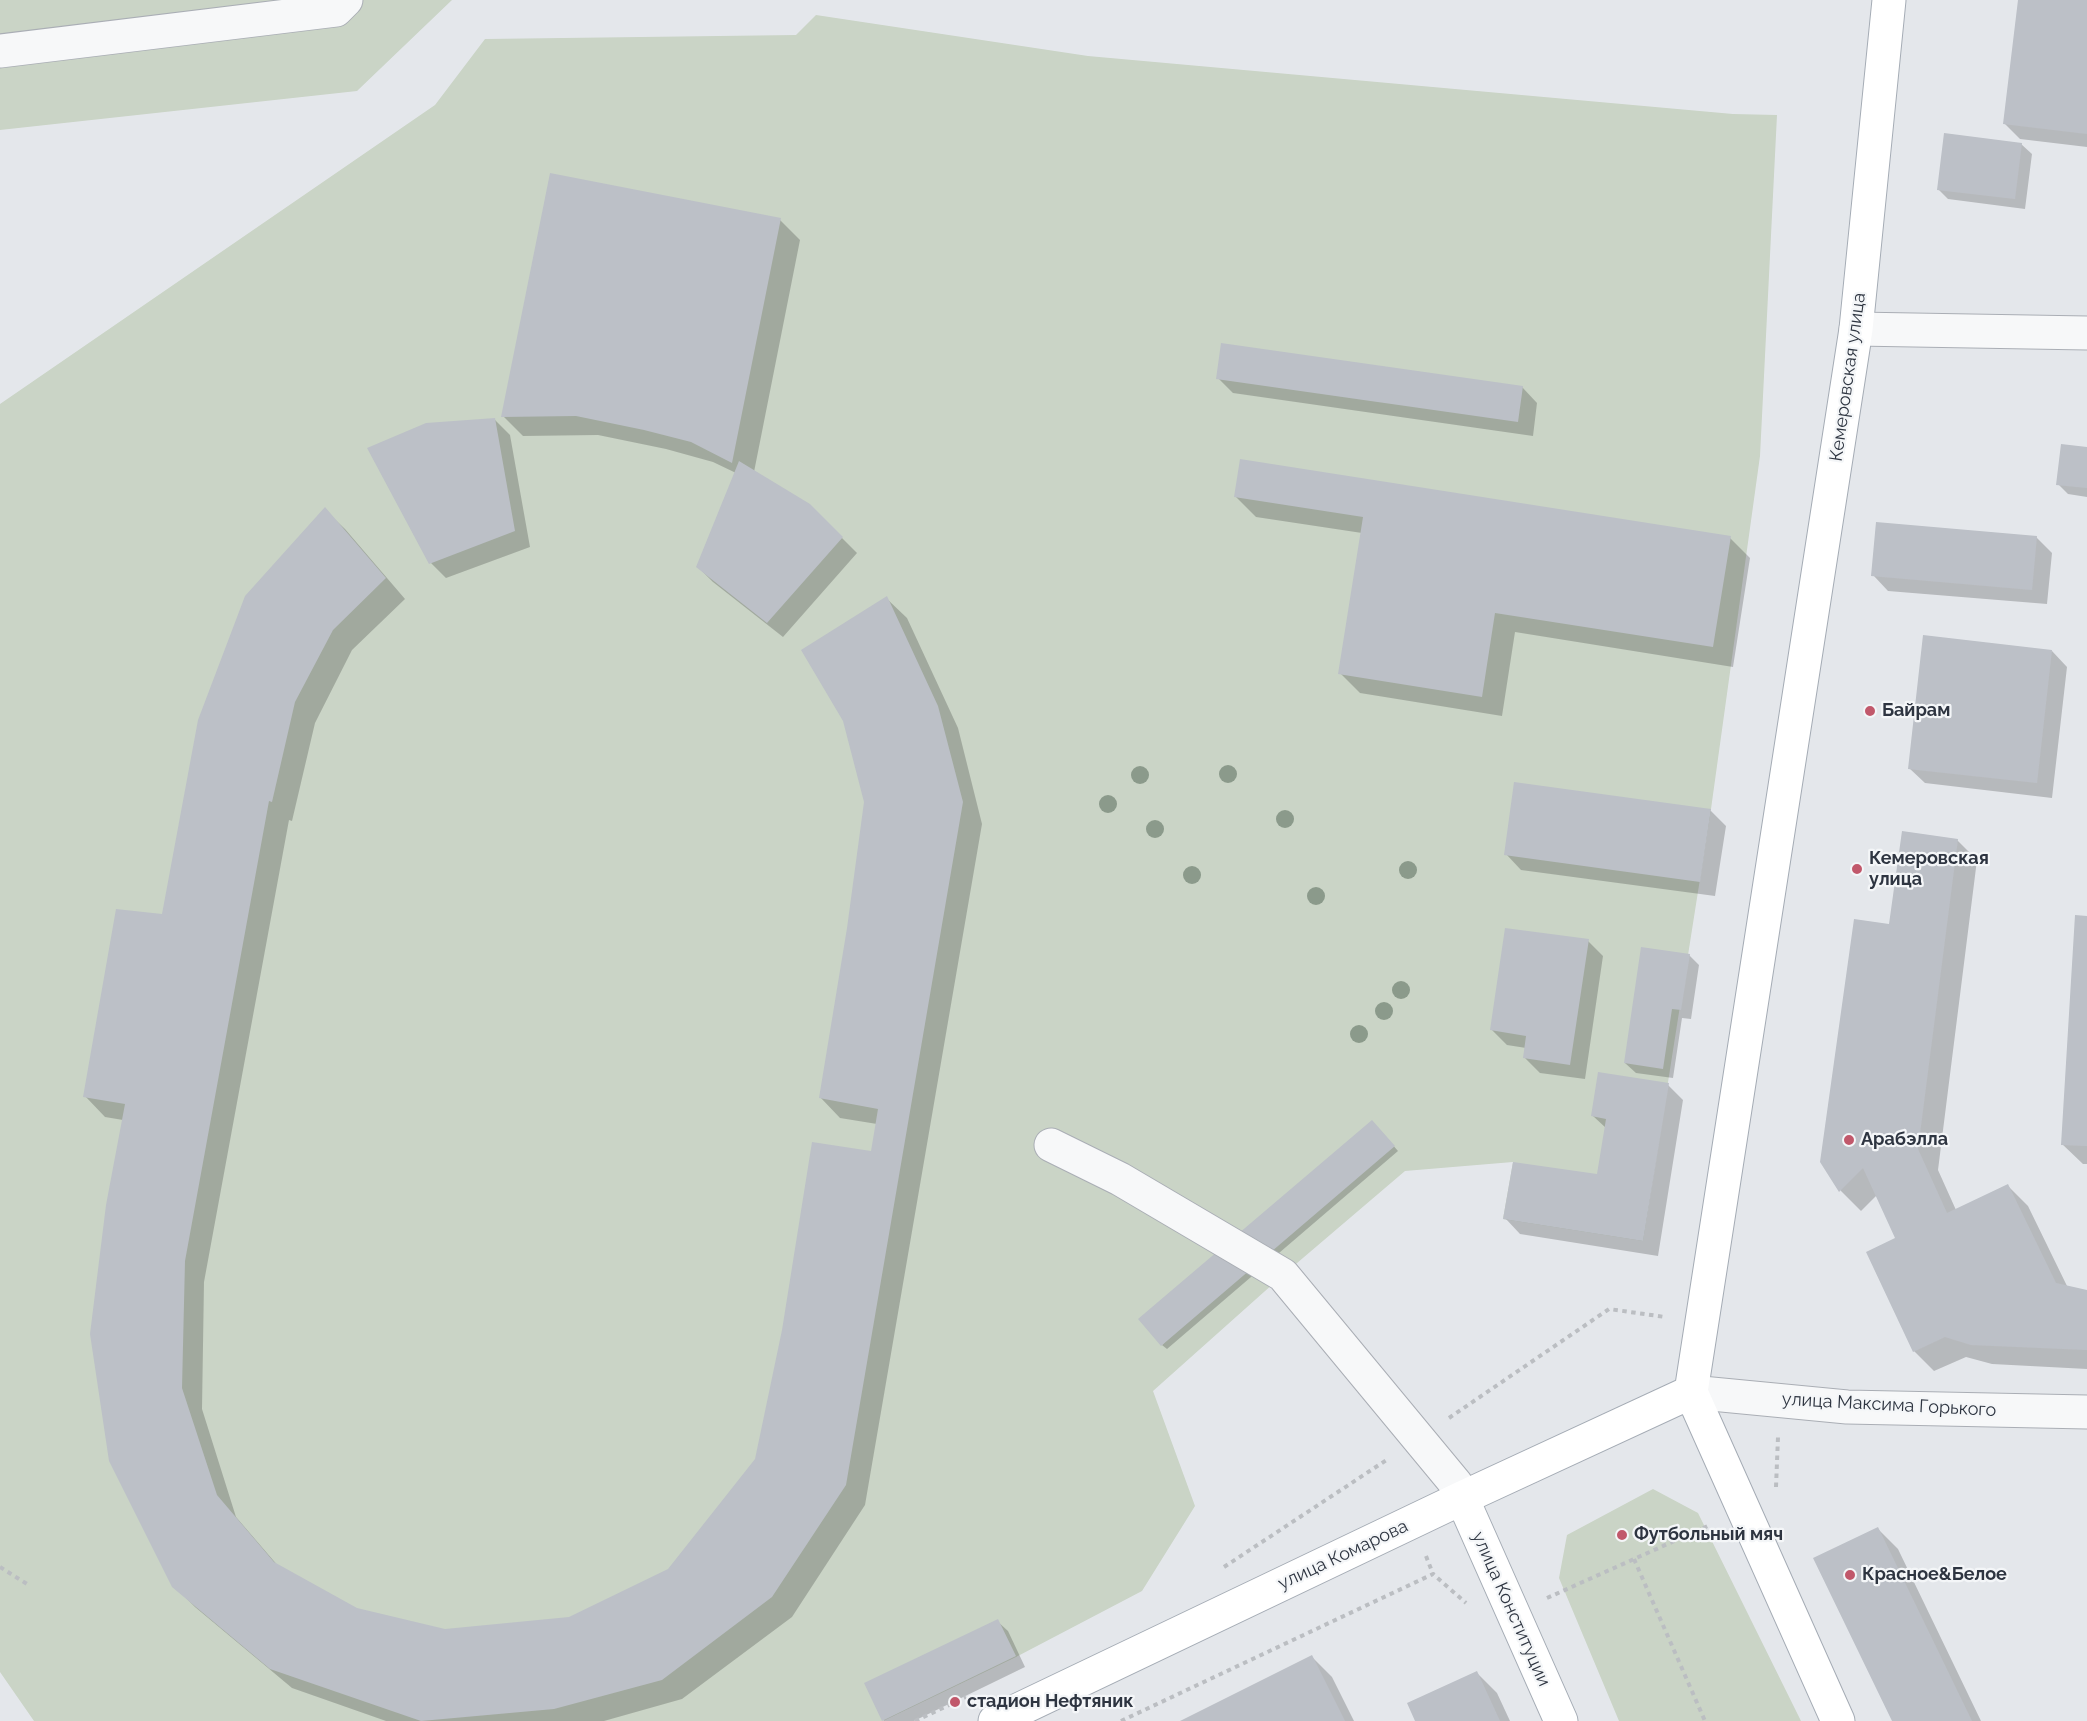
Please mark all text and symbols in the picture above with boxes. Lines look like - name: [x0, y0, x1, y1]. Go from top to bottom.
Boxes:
- street label: Кемеровская улица: [1825, 291, 1871, 463]
- place label: Байрам: [1882, 700, 1950, 722]
- marker: Байрам: [1863, 704, 1877, 718]
- place label: Кемеровская улица: [1869, 848, 1989, 890]
- marker: Кемеровская улица: [1850, 862, 1864, 876]
- place label: Арабэлла: [1861, 1129, 1948, 1151]
- marker: Арабэлла: [1842, 1133, 1856, 1147]
- street label: улица Максима Горького: [1781, 1389, 1997, 1421]
- street label: улица Комарова: [1275, 1515, 1411, 1595]
- place label: Футбольный мяч: [1634, 1524, 1783, 1546]
- street label: улица Конституции: [1467, 1528, 1555, 1690]
- marker: Футбольный мяч: [1615, 1528, 1629, 1542]
- place label: Красное&Белое: [1862, 1564, 2007, 1586]
- marker: Красное&Белое: [1843, 1568, 1857, 1582]
- place label: стадион Нефтяник: [967, 1691, 1133, 1713]
- marker: стадион Нефтяник: [948, 1695, 962, 1709]

